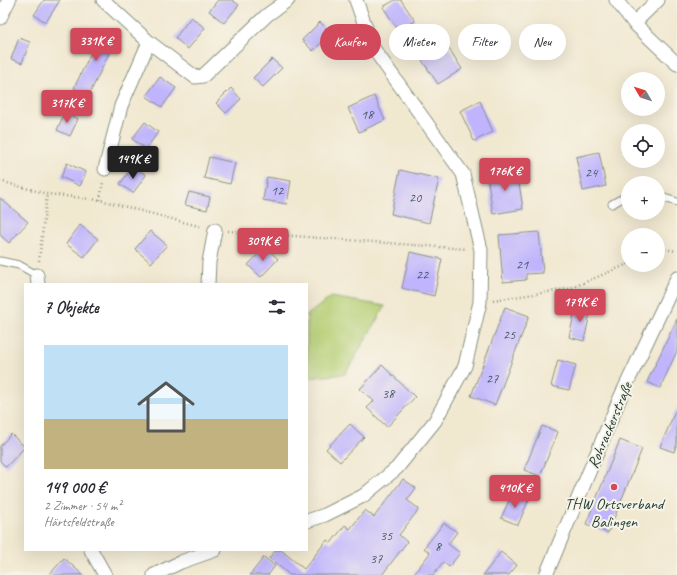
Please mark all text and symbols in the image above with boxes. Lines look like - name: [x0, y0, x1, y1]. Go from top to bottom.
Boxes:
- chip: Kaufen: [320, 24, 381, 60]
- chip: Mieten: [389, 24, 450, 60]
- chip: Filter: [458, 24, 511, 60]
- chip: Neu: [519, 24, 566, 60]
- pin: 331K €: [63, 28, 129, 62]
- text: 331K €: [79, 33, 113, 49]
- north arrow: [621, 72, 665, 116]
- map controls: [621, 72, 665, 272]
- pin: 317K €: [34, 90, 100, 124]
- text: 317K €: [50, 95, 84, 111]
- house number: 18: [361, 106, 375, 123]
- button: locate: [621, 124, 665, 168]
- pin: 149K €: [100, 146, 166, 180]
- text: 149K €: [117, 151, 150, 167]
- pin: 176K €: [472, 158, 538, 192]
- text: 176K €: [488, 163, 522, 179]
- house number: 24: [585, 164, 599, 181]
- button: +: [621, 176, 665, 220]
- house number: 12: [271, 182, 285, 199]
- house number: 20: [409, 189, 423, 206]
- pin: 309K €: [230, 228, 296, 262]
- button: −: [621, 228, 665, 272]
- text: 309K €: [247, 233, 280, 249]
- house number: 21: [516, 256, 529, 273]
- house number: 22: [416, 266, 430, 283]
- pin: 179K €: [547, 289, 613, 323]
- text: 179K €: [564, 294, 596, 310]
- icon: filters: [266, 296, 288, 318]
- text: 7 Objekte: [44, 297, 99, 318]
- house number: 25: [503, 326, 516, 343]
- house number: 27: [486, 370, 499, 387]
- icon: home: [130, 371, 202, 443]
- street label: Rohrackerstraße: [583, 378, 638, 471]
- house number: 38: [382, 385, 396, 402]
- pin: 410K €: [482, 475, 548, 509]
- text: 149 000 €: [44, 477, 106, 498]
- text: 410K €: [498, 480, 532, 496]
- marker: THW Ortsverband Balingen: [609, 482, 619, 492]
- place label: THW Ortsverband Balingen: [565, 494, 666, 532]
- text: 2 Zimmer · 54 m²: [44, 498, 121, 514]
- text: Härtsfeldstraße: [44, 514, 114, 530]
- house number: 35: [380, 527, 393, 544]
- house number: 8: [435, 538, 443, 555]
- house number: 37: [370, 550, 383, 567]

